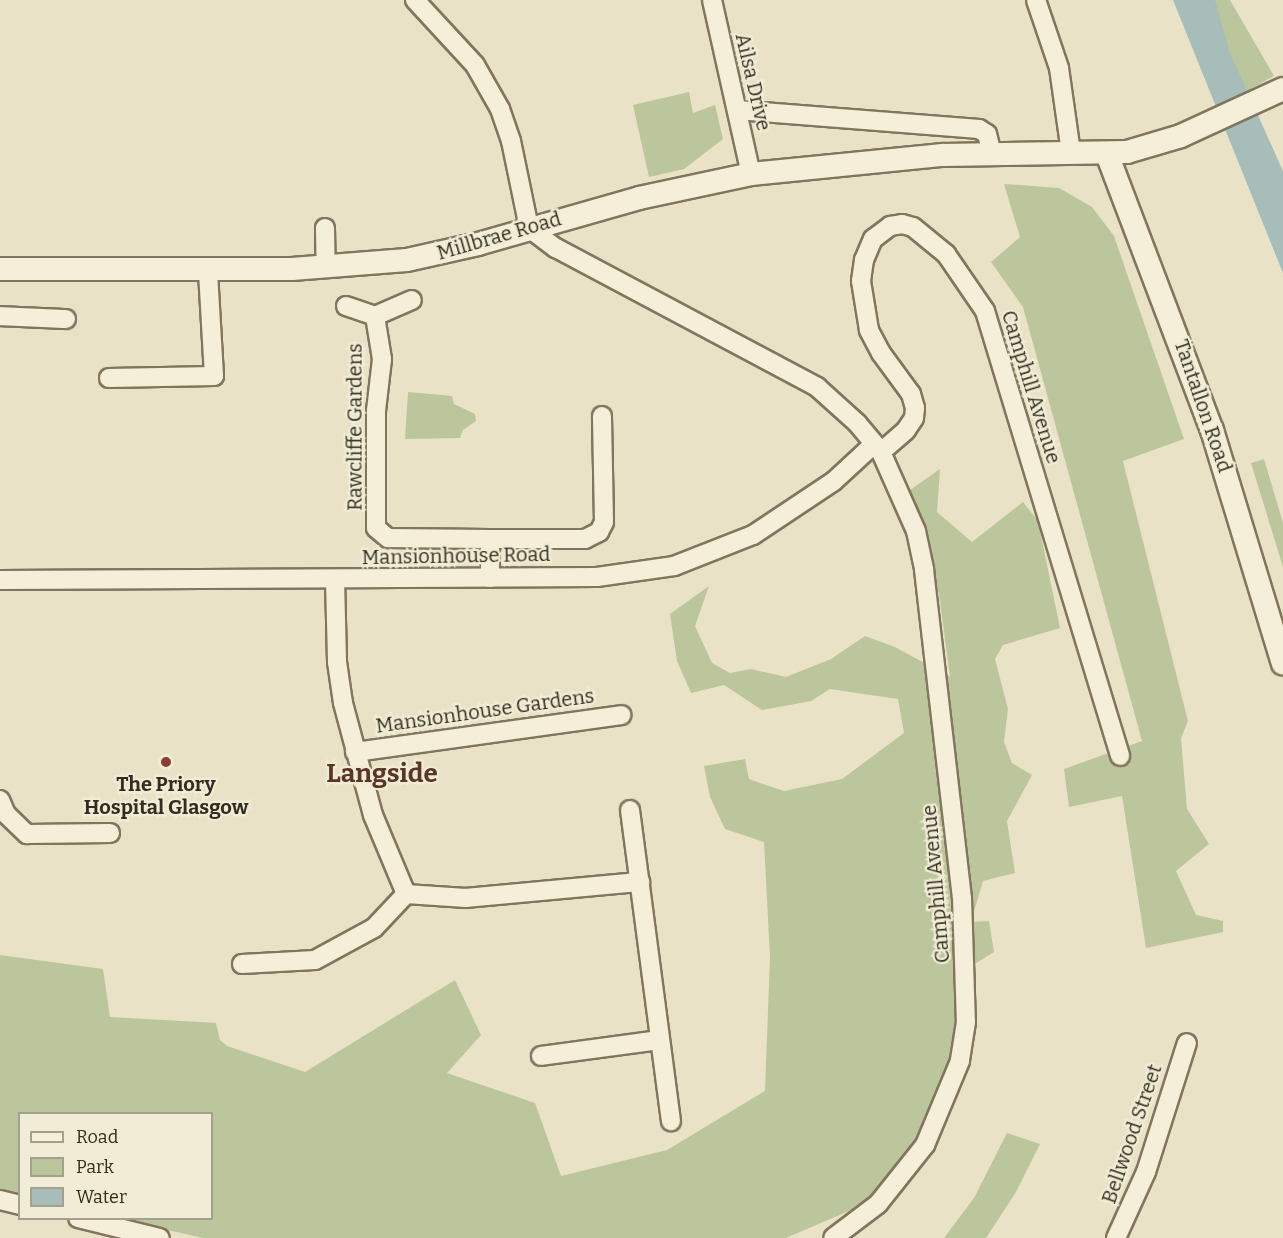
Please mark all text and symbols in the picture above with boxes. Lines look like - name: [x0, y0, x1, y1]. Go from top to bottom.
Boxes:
- street label: Ailsa Drive: [730, 31, 776, 133]
- street label: Millbrae Road: [434, 207, 564, 265]
- street label: Camphill Avenue: [996, 308, 1066, 466]
- street label: Tantallon Road: [1169, 336, 1237, 476]
- street label: Rawcliffe Gardens: [343, 343, 367, 511]
- street label: Mansionhouse Road: [361, 542, 551, 570]
- street label: Mansionhouse Gardens: [374, 684, 596, 738]
- marker: The Priory Hospital Glasgow: [159, 755, 173, 769]
- district label: Langside: [326, 758, 438, 790]
- place label: The Priory Hospital Glasgow: [84, 772, 248, 819]
- street label: Camphill Avenue: [917, 804, 955, 964]
- street label: Bellwood Street: [1097, 1061, 1167, 1207]
- legend: [18, 1112, 213, 1220]
- text: Road: [76, 1126, 118, 1148]
- text: Park: [76, 1156, 114, 1178]
- text: Water: [76, 1186, 127, 1208]

